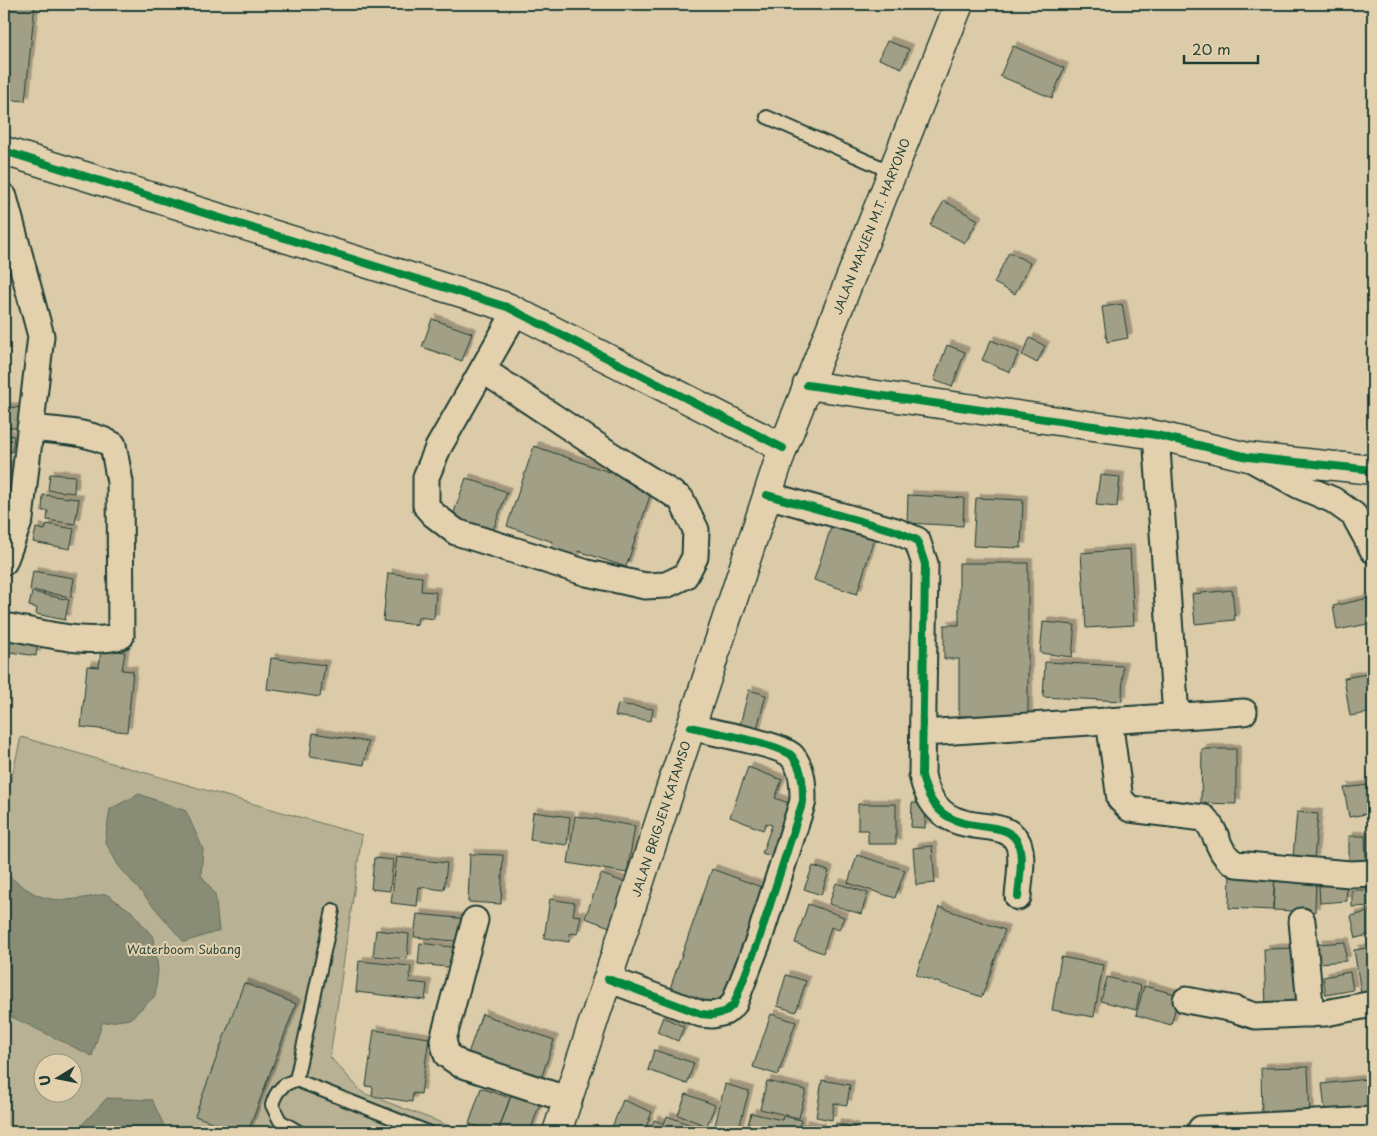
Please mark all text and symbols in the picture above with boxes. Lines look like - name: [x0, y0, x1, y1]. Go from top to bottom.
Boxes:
- scale bar: [1184, 32, 1258, 64]
- text: 20 m: [1192, 37, 1231, 60]
- street label: JALAN MAYJEN M.T. HARYONO: [828, 135, 914, 317]
- street label: JALAN BRIGJEN KATAMSO: [626, 738, 695, 899]
- park label: Waterboom Subang: [127, 940, 241, 958]
- north arrow: [32, 1054, 82, 1104]
- text: U: [33, 1073, 56, 1087]

